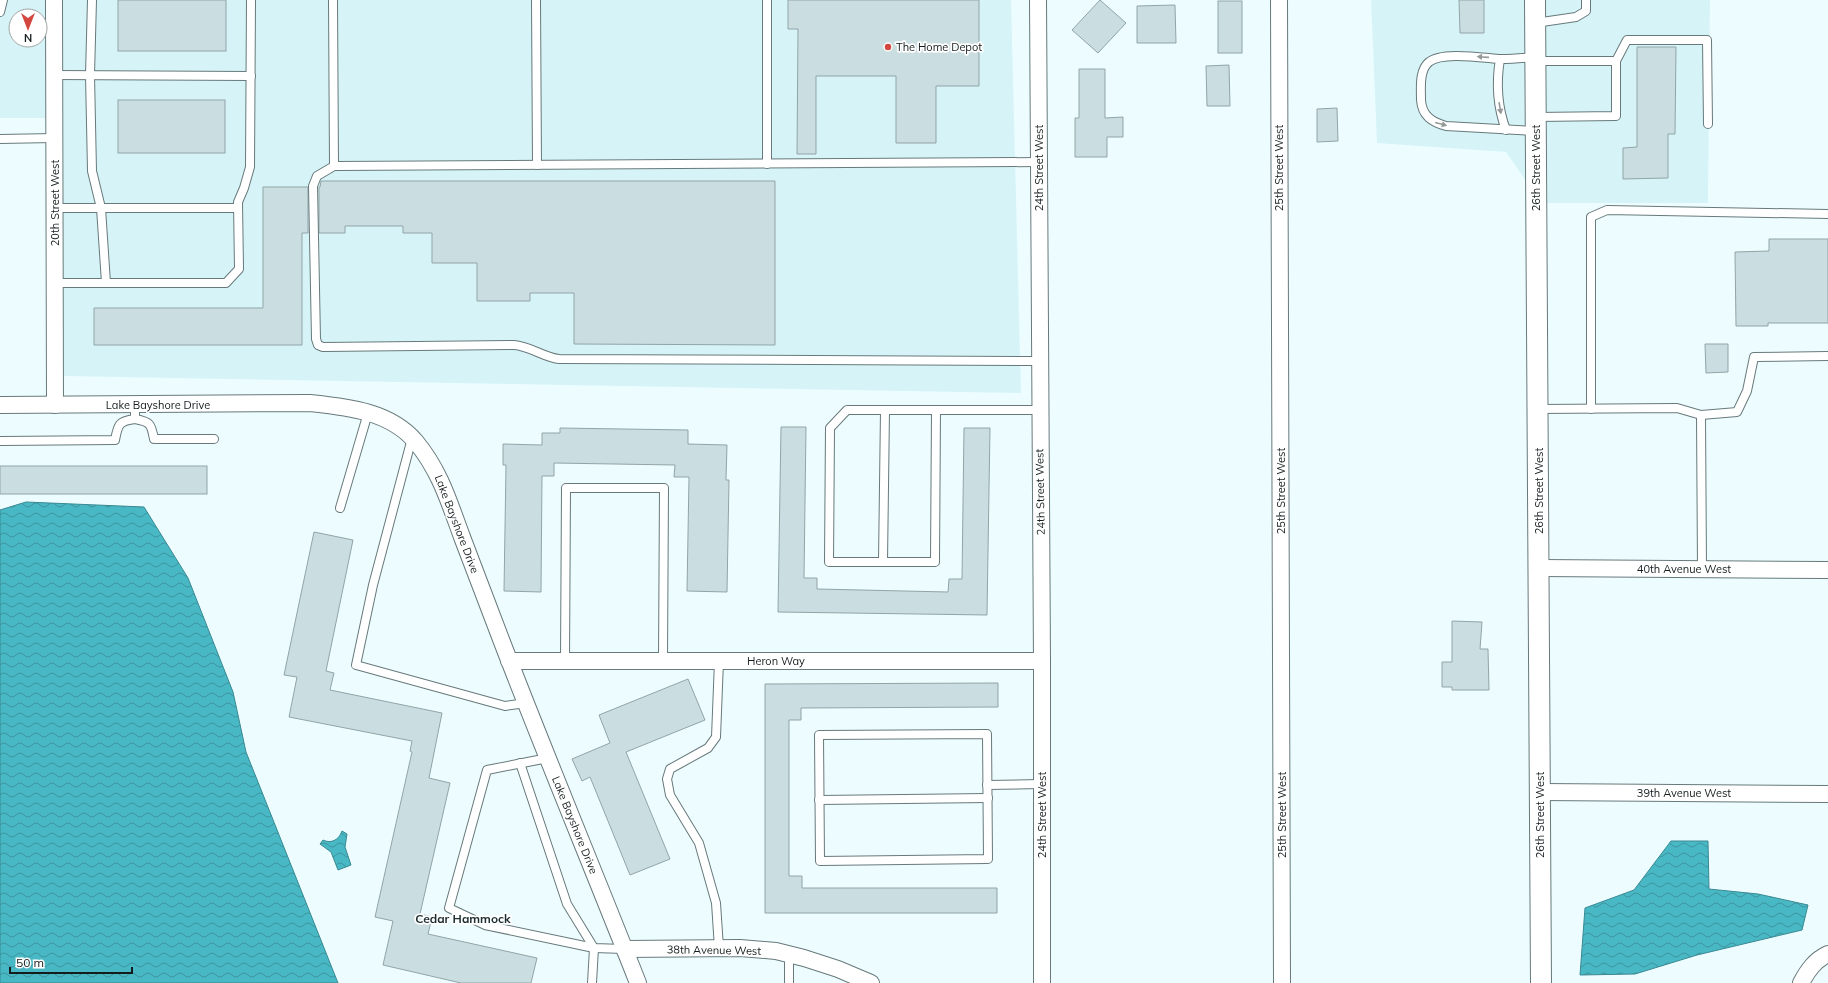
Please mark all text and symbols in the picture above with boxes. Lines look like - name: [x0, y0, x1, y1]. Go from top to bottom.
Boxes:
- north arrow: [8, 8, 48, 48]
- text: N: [24, 31, 32, 45]
- place label: The Home Depot: [896, 40, 982, 54]
- marker: The Home Depot: [883, 42, 893, 52]
- one-way arrow: [1477, 53, 1489, 60]
- one-way arrow: [1497, 102, 1503, 114]
- one-way arrow: [1435, 122, 1448, 128]
- street label: 24th Street West: [1032, 125, 1046, 211]
- street label: 25th Street West: [1272, 125, 1286, 211]
- street label: 26th Street West: [1529, 125, 1543, 211]
- street label: 20th Street West: [48, 160, 62, 246]
- street label: Lake Bayshore Drive: [106, 398, 210, 412]
- street label: 24th Street West: [1032, 448, 1048, 535]
- street label: 25th Street West: [1274, 448, 1288, 534]
- street label: 26th Street West: [1532, 448, 1546, 534]
- street label: Lake Bayshore Drive: [432, 473, 482, 575]
- street label: 40th Avenue West: [1637, 562, 1731, 576]
- street label: Heron Way: [747, 654, 805, 668]
- street label: 24th Street West: [1035, 772, 1049, 858]
- street label: 25th Street West: [1275, 772, 1289, 858]
- street label: 26th Street West: [1533, 772, 1547, 858]
- street label: Lake Bayshore Drive: [549, 774, 601, 876]
- street label: 39th Avenue West: [1637, 786, 1731, 800]
- district label: Cedar Hammock: [415, 911, 511, 926]
- street label: 38th Avenue West: [667, 942, 761, 958]
- scale bar: [10, 949, 132, 975]
- text: 50 m: [16, 955, 44, 970]

